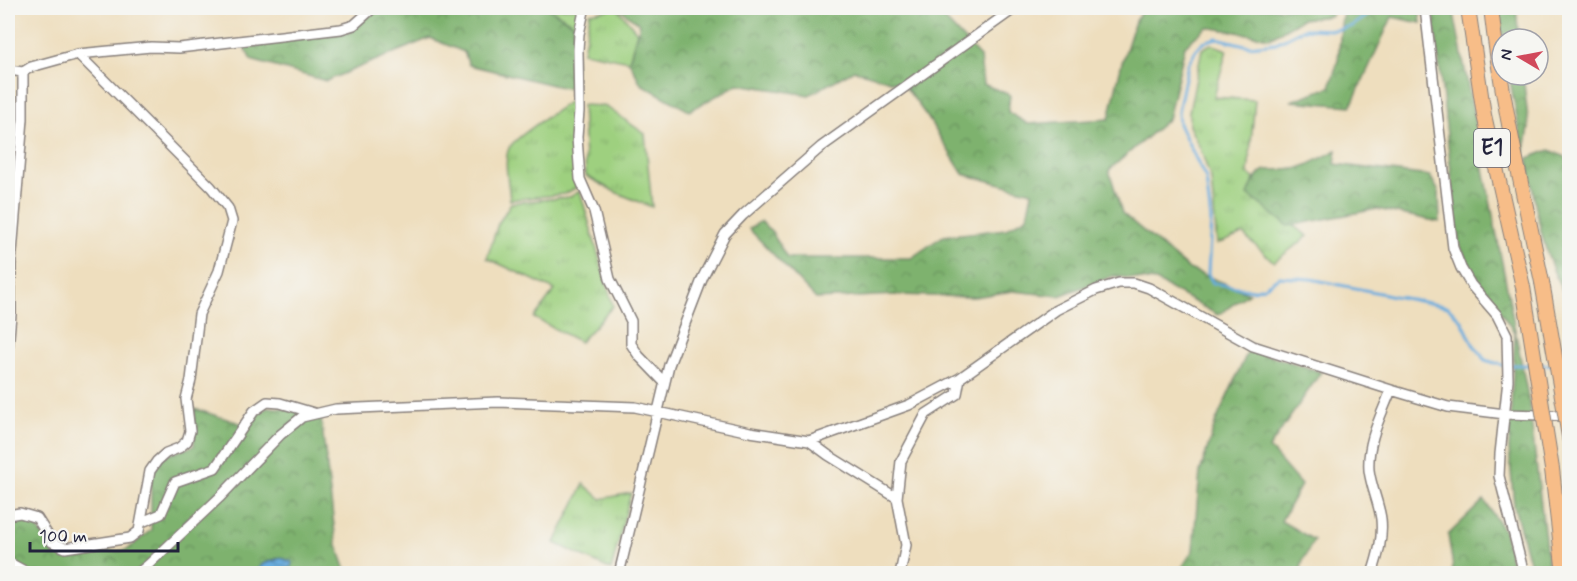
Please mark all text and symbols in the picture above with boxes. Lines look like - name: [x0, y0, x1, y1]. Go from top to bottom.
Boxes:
- north arrow: [1490, 27, 1550, 87]
- text: N: [1495, 48, 1518, 62]
- road number: E1: [1474, 129, 1510, 167]
- scale bar: [30, 515, 178, 553]
- text: 100 m: [39, 525, 87, 549]

